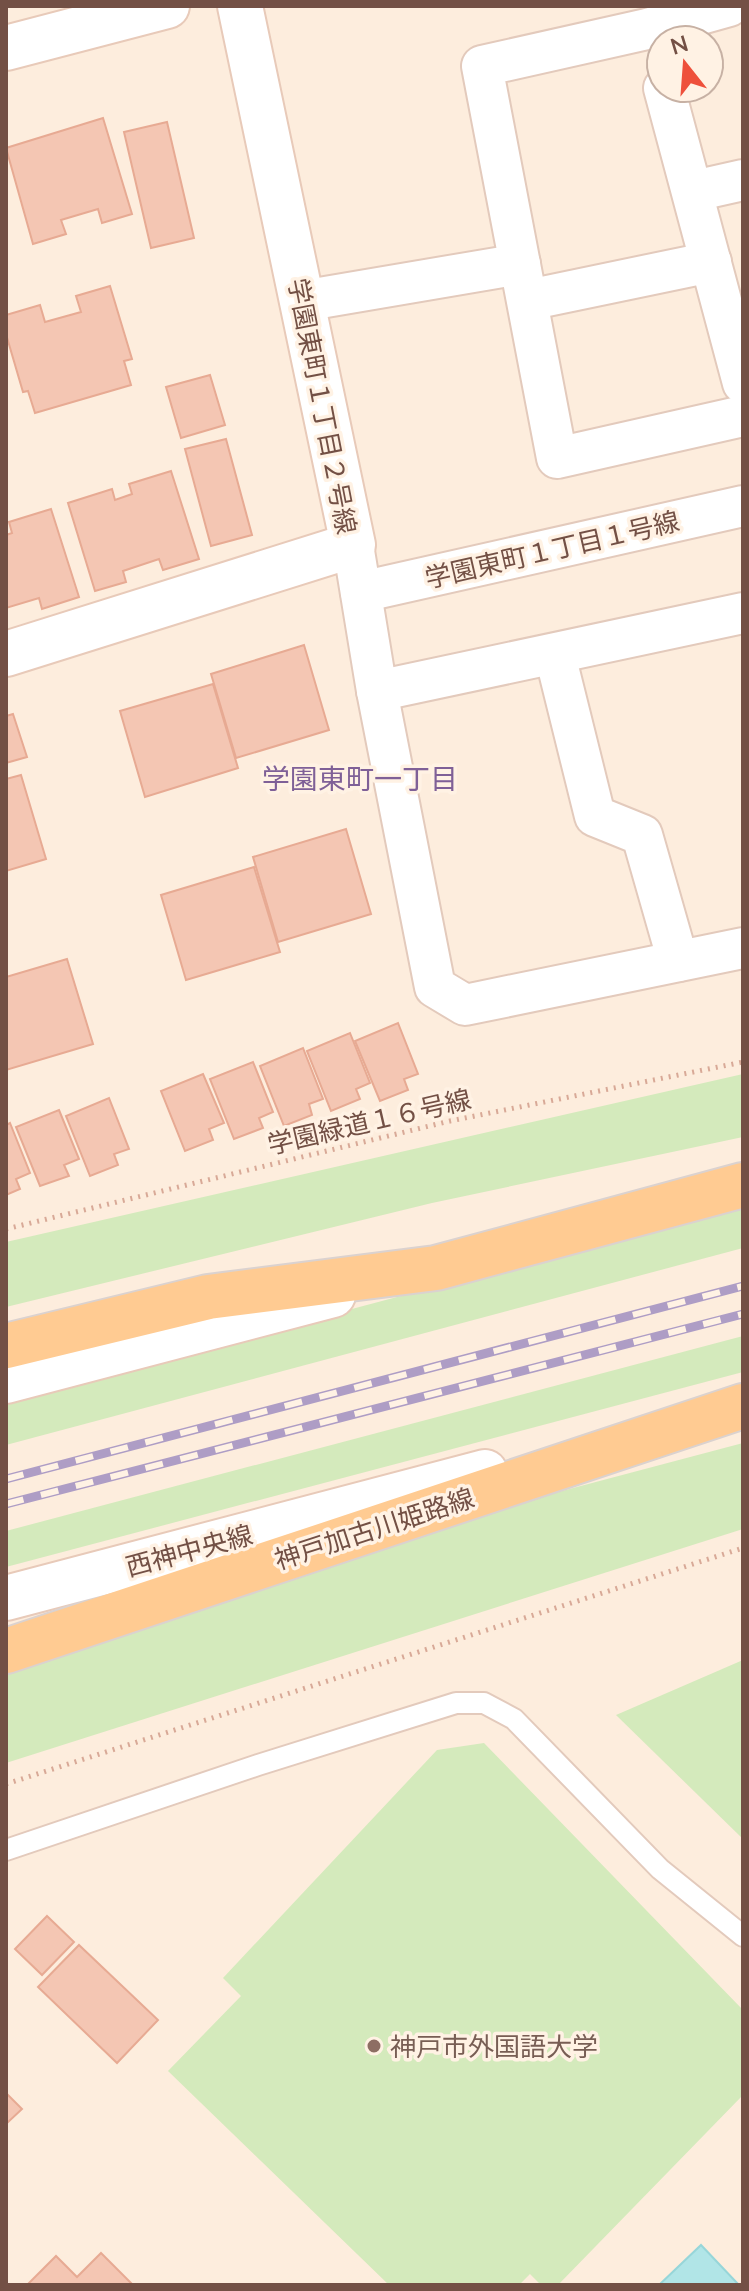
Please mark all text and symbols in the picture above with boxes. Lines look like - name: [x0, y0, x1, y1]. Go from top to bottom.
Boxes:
- north arrow: [645, 24, 725, 104]
- text: N: [667, 29, 691, 60]
- street label: 学園東町１丁目２号線: [282, 275, 364, 537]
- street label: 学園東町１丁目１号線: [422, 504, 682, 594]
- district label: 学園東町一丁目: [262, 761, 458, 795]
- street label: 学園緑道１６号線: [264, 1082, 474, 1160]
- street label: 神戸加古川姫路線: [270, 1481, 478, 1575]
- street label: 西神中央線: [122, 1518, 256, 1582]
- place label: 神戸市外国語大学: [390, 2030, 598, 2062]
- marker: 神戸市外国語大学: [365, 2037, 383, 2055]

